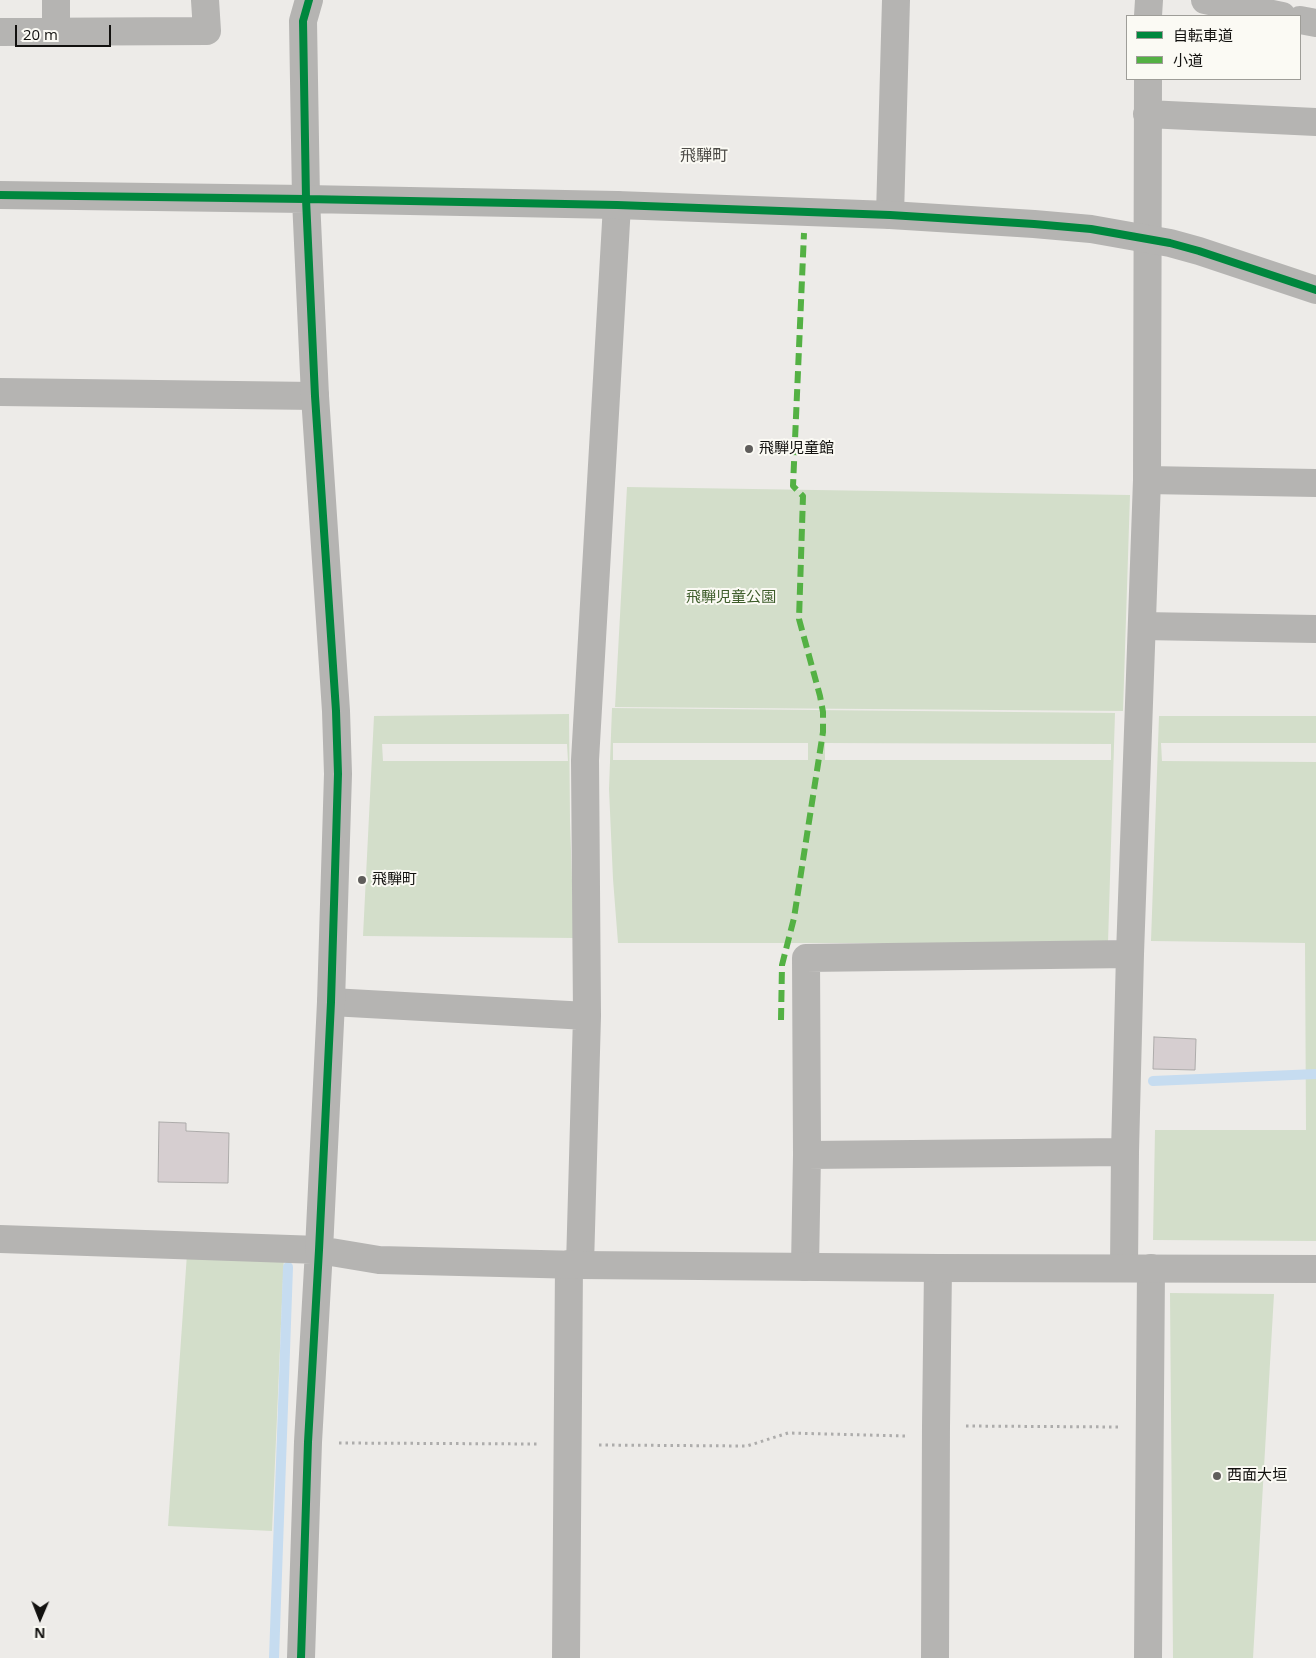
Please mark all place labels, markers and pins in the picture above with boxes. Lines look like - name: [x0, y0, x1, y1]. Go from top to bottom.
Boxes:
- place label: 飛騨児童館: [759, 440, 834, 458]
- marker: 飛騨児童館: [743, 443, 755, 455]
- place label: 飛騨町: [372, 871, 417, 889]
- marker: 飛騨町: [356, 874, 368, 886]
- place label: 西面大垣: [1227, 1467, 1287, 1485]
- marker: 西面大垣: [1211, 1470, 1223, 1482]

